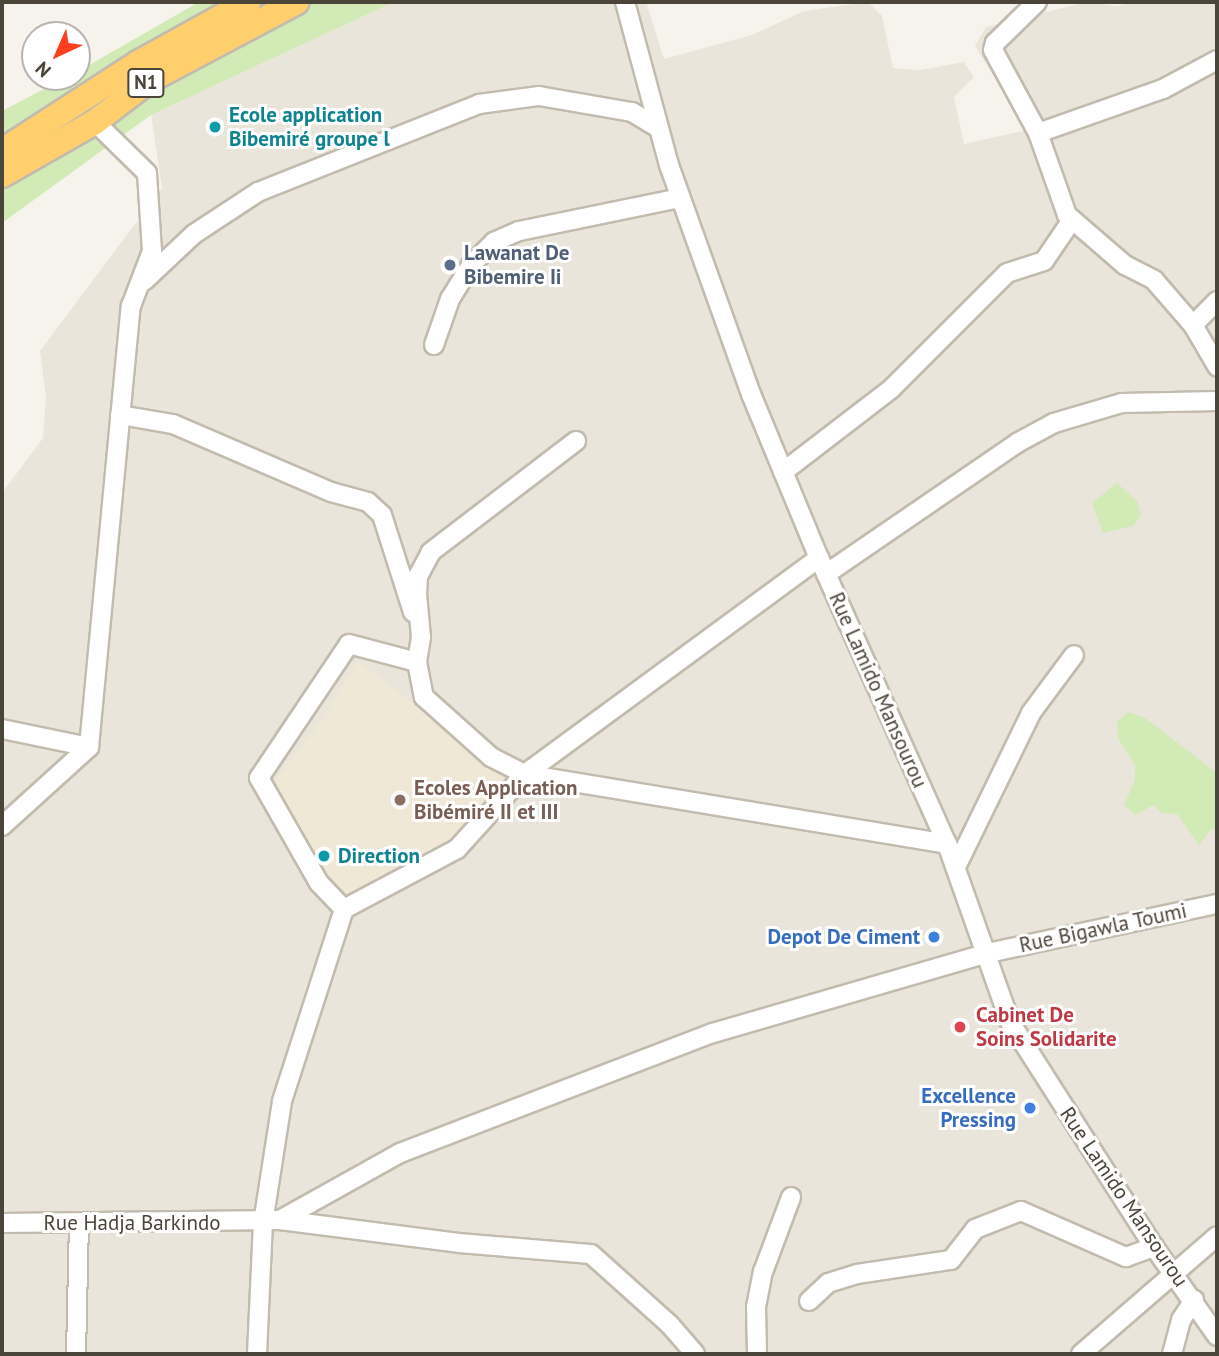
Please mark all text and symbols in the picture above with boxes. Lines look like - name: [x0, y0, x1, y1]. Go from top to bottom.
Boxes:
- north arrow: [21, 21, 91, 91]
- text: N: [30, 57, 56, 83]
- road number: N1: [127, 68, 165, 99]
- place label: Ecole application Bibemiré groupe l: [229, 102, 390, 152]
- marker: Ecole application Bibemiré groupe l: [207, 119, 223, 135]
- place label: Lawanat De Bibemire Ii: [464, 240, 570, 290]
- marker: Lawanat De Bibemire Ii: [442, 257, 458, 273]
- street label: Rue Lamido Mansourou: [824, 588, 932, 792]
- place label: Ecoles Application Bibémiré II et III: [414, 775, 578, 825]
- marker: Ecoles Application Bibémiré II et III: [392, 792, 408, 808]
- place label: Direction: [338, 843, 420, 869]
- marker: Direction: [316, 848, 332, 864]
- street label: Rue Bigawla Toumi: [1017, 898, 1189, 958]
- place label: Depot De Ciment: [767, 924, 920, 950]
- marker: Depot De Ciment: [926, 929, 942, 945]
- place label: Cabinet De Soins Solidarite: [976, 1002, 1117, 1052]
- marker: Cabinet De Soins Solidarite: [950, 1017, 970, 1037]
- place label: Excellence Pressing: [921, 1083, 1016, 1133]
- marker: Excellence Pressing: [1022, 1100, 1038, 1116]
- street label: Rue Lamido Mansourou: [1054, 1102, 1194, 1292]
- street label: Rue Hadja Barkindo: [44, 1210, 220, 1236]

